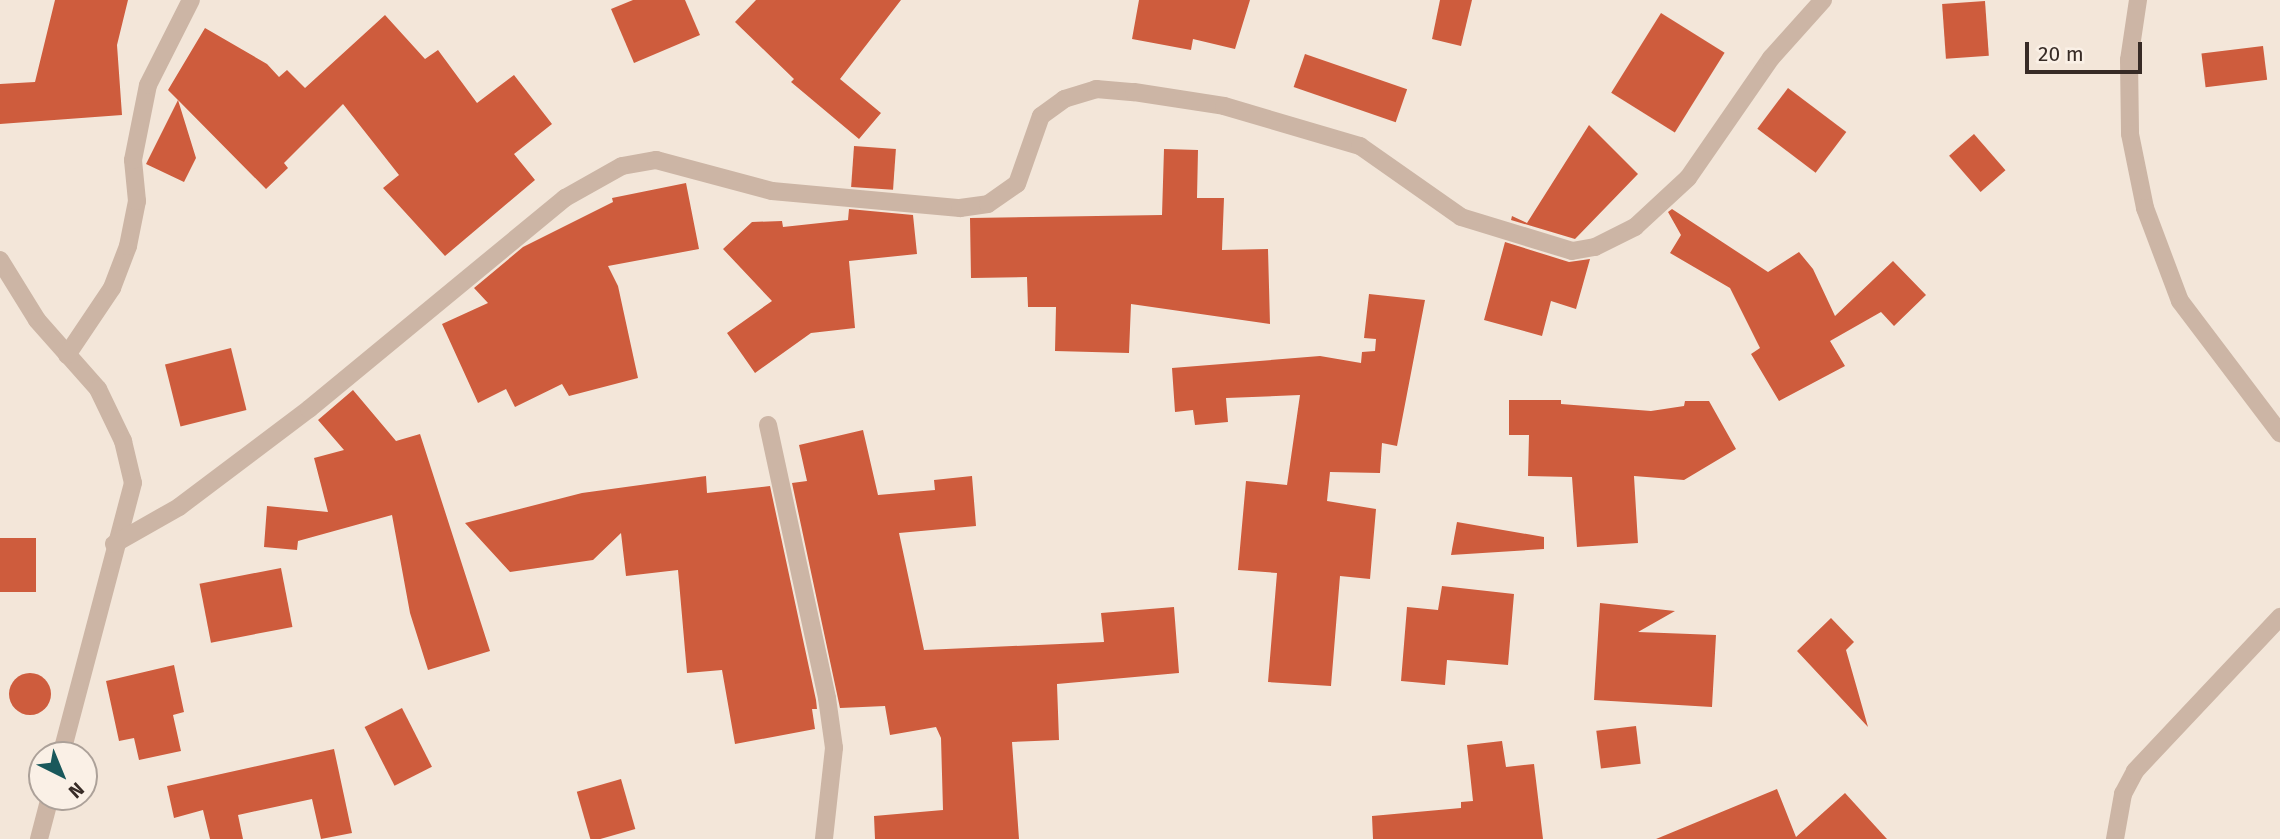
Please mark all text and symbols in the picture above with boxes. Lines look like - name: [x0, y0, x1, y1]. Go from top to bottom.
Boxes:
- scale bar: [2028, 28, 2145, 72]
- text: 20 m: [2038, 41, 2084, 67]
- north arrow: [28, 741, 98, 811]
- text: N: [64, 778, 89, 803]

